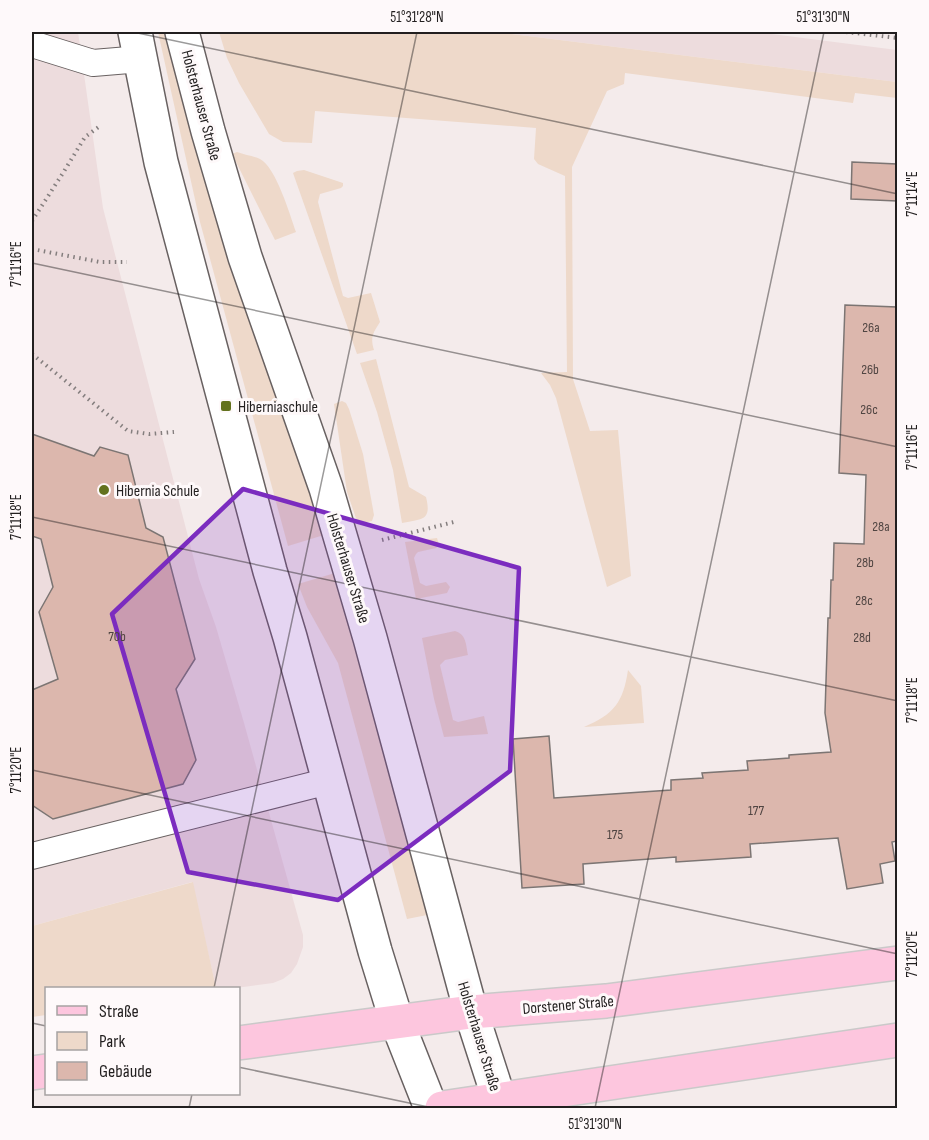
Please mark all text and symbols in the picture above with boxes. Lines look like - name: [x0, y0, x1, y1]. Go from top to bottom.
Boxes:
- text: 51°31'28"N: [390, 8, 444, 27]
- text: 51°31'30"N: [796, 8, 850, 27]
- street label: Holsterhauser Straße: [177, 48, 224, 163]
- text: 7°11'14"E: [903, 171, 922, 217]
- text: 7°11'16"E: [7, 241, 26, 287]
- house number: 26a: [862, 319, 880, 336]
- house number: 26b: [861, 361, 879, 378]
- place label: Hiberniaschule: [238, 398, 318, 417]
- marker: Hiberniaschule: [219, 399, 233, 413]
- house number: 26c: [860, 401, 878, 418]
- text: 7°11'16"E: [903, 424, 922, 470]
- place label: Hibernia Schule: [116, 482, 200, 501]
- marker: Hibernia Schule: [97, 483, 111, 497]
- text: 7°11'18"E: [7, 494, 26, 540]
- street label: Holsterhauser Straße: [322, 511, 373, 626]
- house number: 28a: [872, 518, 890, 535]
- house number: 28b: [856, 554, 874, 571]
- house number: 28c: [855, 592, 873, 609]
- house number: 70b: [108, 628, 126, 645]
- house number: 28d: [853, 629, 871, 646]
- text: 7°11'18"E: [903, 677, 922, 723]
- text: 7°11'20"E: [7, 747, 26, 794]
- house number: 177: [748, 802, 764, 819]
- house number: 175: [607, 826, 623, 843]
- text: 7°11'20"E: [903, 931, 922, 978]
- street label: Holsterhauser Straße: [453, 979, 504, 1094]
- legend: [45, 987, 240, 1095]
- street label: Dorstener Straße: [522, 992, 615, 1019]
- text: Straße: [99, 1001, 139, 1022]
- text: Park: [99, 1031, 125, 1052]
- text: Gebäude: [99, 1061, 152, 1082]
- text: 51°31'30"N: [568, 1115, 622, 1134]

